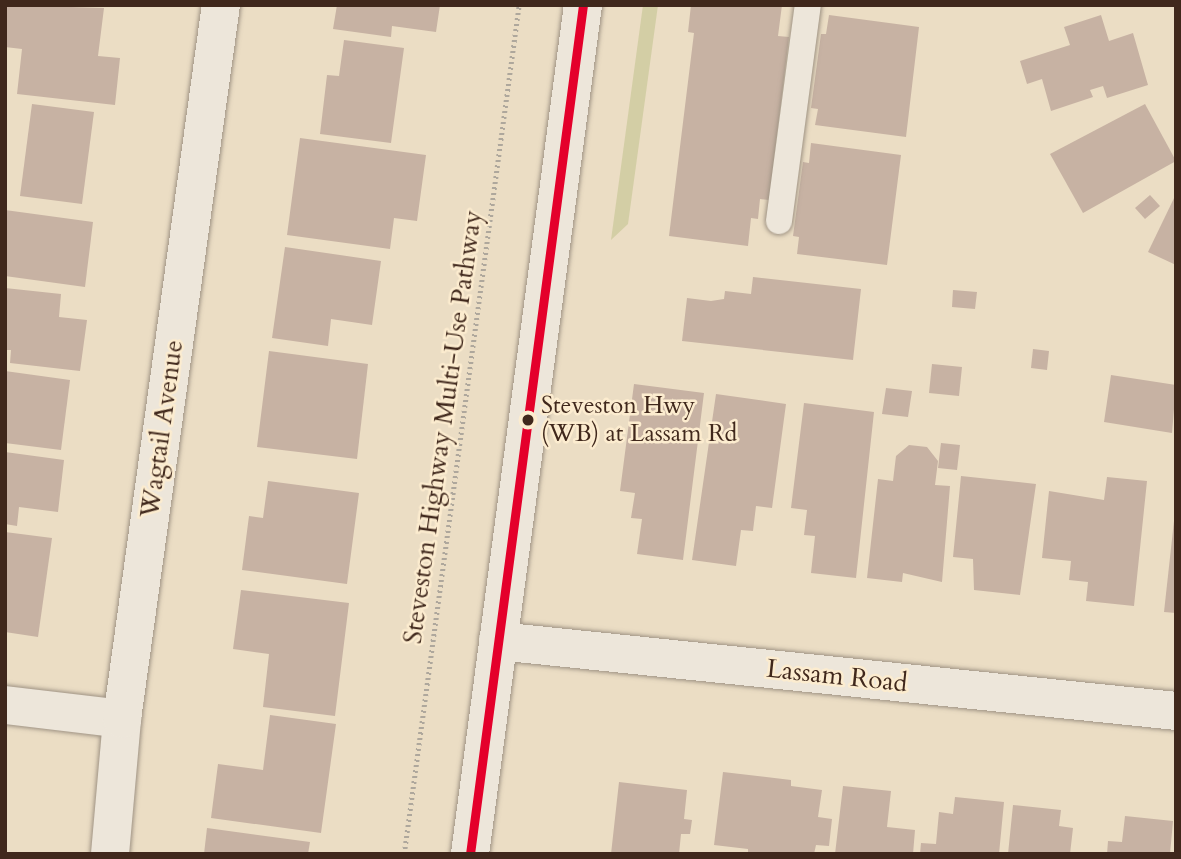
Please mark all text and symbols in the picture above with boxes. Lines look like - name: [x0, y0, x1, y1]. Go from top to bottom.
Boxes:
- street label: Steveston Highway Multi-Use Pathway: [397, 208, 489, 646]
- street label: Wagtail Avenue: [134, 338, 190, 520]
- place label: Steveston Hwy (WB) at Lassam Rd: [541, 392, 737, 448]
- marker: Steveston Hwy (WB) at Lassam Rd: [521, 413, 535, 427]
- street label: Lassam Road: [765, 653, 909, 699]

